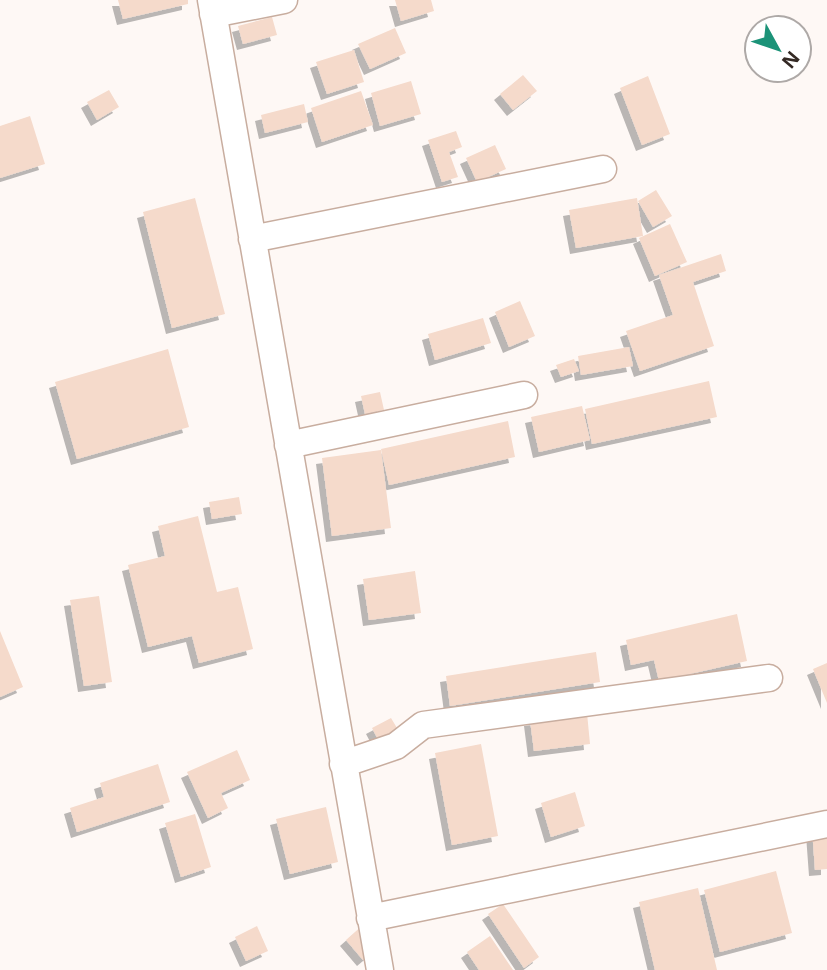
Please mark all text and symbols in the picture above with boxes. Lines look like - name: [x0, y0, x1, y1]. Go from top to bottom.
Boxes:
- north arrow: [743, 14, 813, 84]
- text: N: [776, 46, 806, 74]

